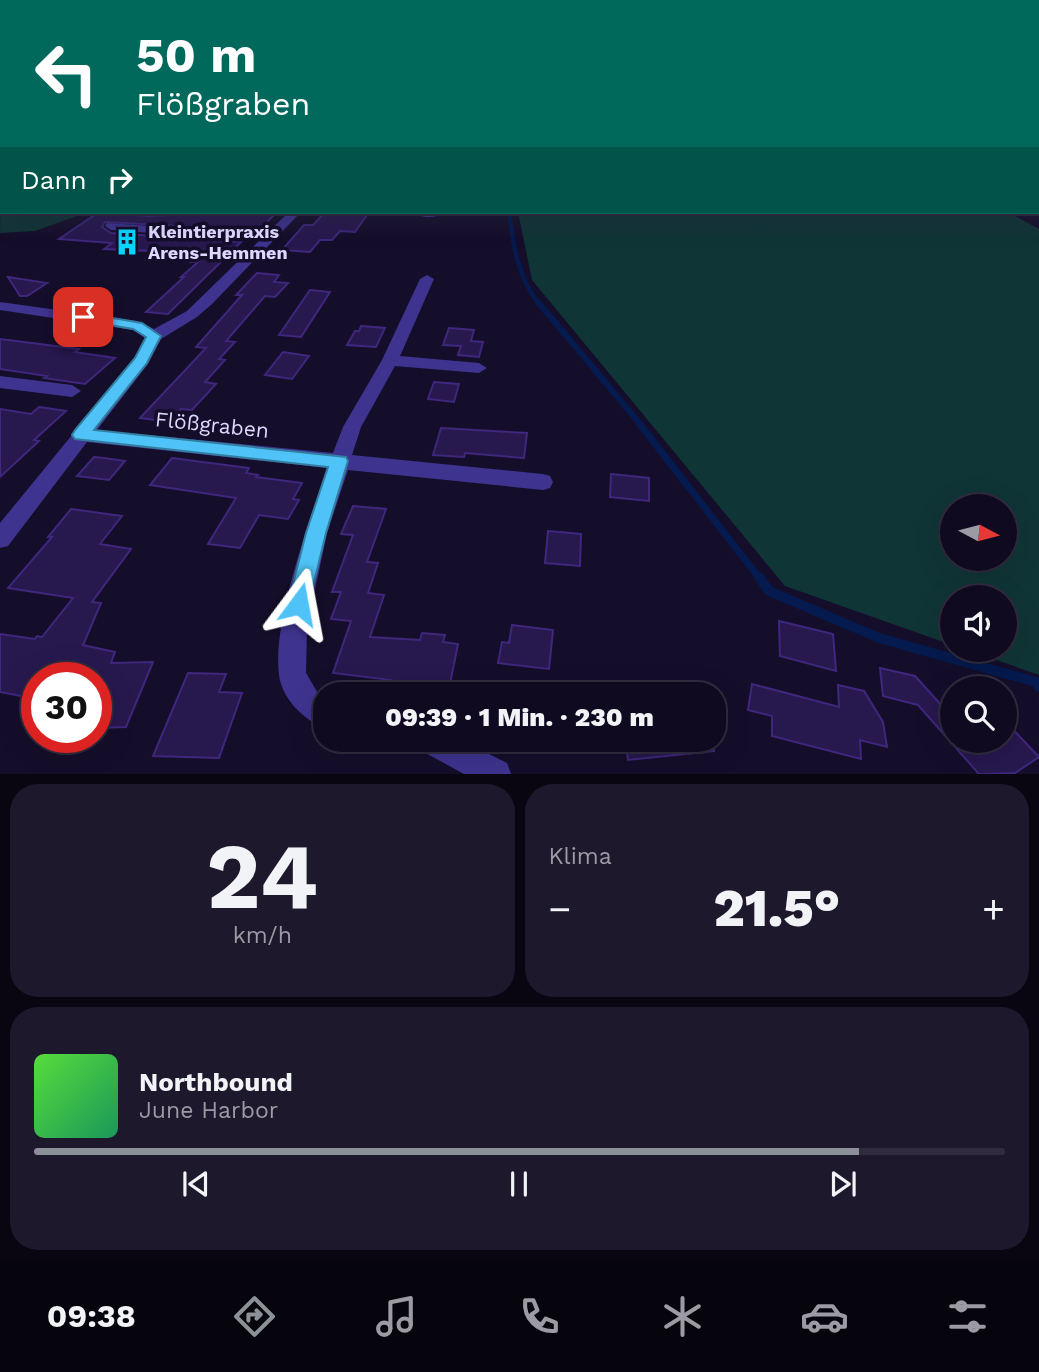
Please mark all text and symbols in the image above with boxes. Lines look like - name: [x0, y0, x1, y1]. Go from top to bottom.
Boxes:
- text: 50 m: [136, 26, 256, 84]
- icon: left: [21, 28, 112, 119]
- text: Flößgraben: [136, 85, 310, 123]
- icon: right: [101, 161, 139, 199]
- text: Dann: [21, 165, 87, 195]
- place label: Kleintierpraxis Arens-Hemmen: [148, 221, 288, 263]
- building icon: Kleintierpraxis Arens-Hemmen: [112, 227, 142, 257]
- pin: [53, 287, 113, 347]
- icon: arrive: [64, 298, 102, 336]
- street label: Flößgraben: [154, 406, 270, 443]
- north arrow: [940, 494, 1017, 570]
- map controls: [940, 494, 1017, 753]
- position arrow: [262, 567, 336, 641]
- button: sound: [940, 585, 1017, 662]
- speed limit sign: 30: [21, 662, 112, 753]
- button: search: [940, 676, 1017, 753]
- text: 09:39 · 1 Min. · 230 m: [385, 702, 654, 732]
- text: 24: [206, 823, 318, 930]
- text: Klima: [549, 843, 612, 870]
- text: 21.5°: [713, 878, 840, 939]
- text: −: [549, 887, 571, 931]
- text: +: [982, 887, 1005, 931]
- text: km/h: [233, 922, 292, 949]
- text: Northbound: [139, 1067, 293, 1097]
- text: June Harbor: [139, 1097, 278, 1124]
- icon: previous: [177, 1165, 215, 1203]
- icon: pause: [500, 1165, 538, 1203]
- icon: next: [824, 1165, 862, 1203]
- icon: directions: [230, 1292, 279, 1341]
- icon: music: [372, 1292, 421, 1341]
- icon: phone: [515, 1292, 564, 1341]
- icon: climate: [658, 1292, 707, 1341]
- icon: car: [800, 1292, 849, 1341]
- icon: filters: [943, 1292, 992, 1341]
- text: 09:38: [47, 1297, 136, 1335]

